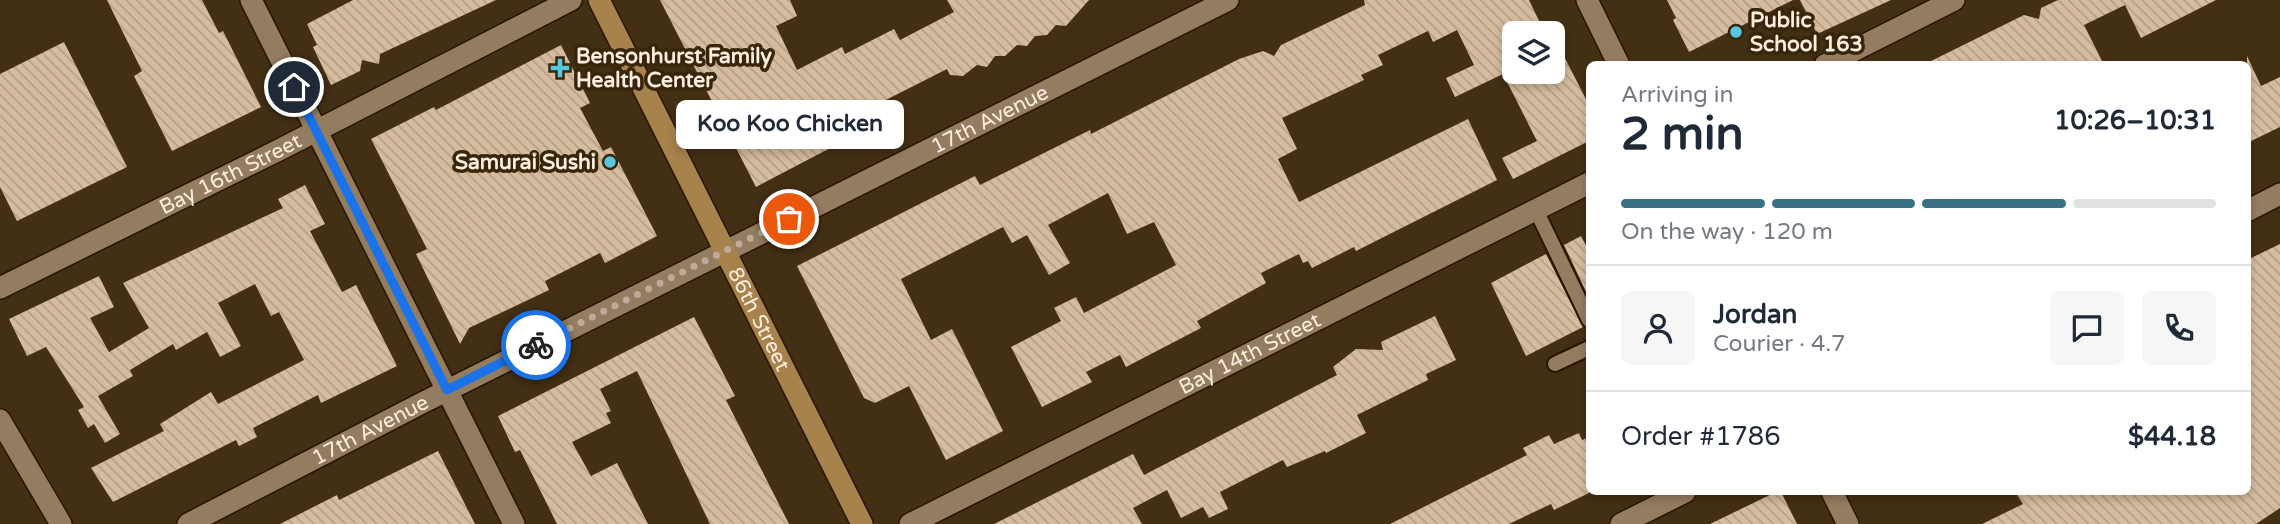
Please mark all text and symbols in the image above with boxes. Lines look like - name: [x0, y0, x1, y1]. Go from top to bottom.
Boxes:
- place label: Public School 163: [1750, 8, 1863, 57]
- map controls: [1502, 21, 1565, 84]
- button: layers: [1502, 21, 1565, 84]
- marker: Public School 163: [1728, 24, 1744, 40]
- place label: Bensonhurst Family Health Center: [576, 44, 772, 93]
- pin: [264, 57, 324, 117]
- marker: Bensonhurst Family Health Center: [550, 58, 570, 78]
- icon: home: [275, 68, 313, 106]
- street label: 17th Avenue: [927, 80, 1053, 159]
- text: Arriving in: [1621, 81, 1734, 109]
- callout: Koo Koo Chicken: [675, 100, 903, 149]
- text: 10:26–10:31: [2054, 105, 2216, 136]
- text: 2 min: [1621, 107, 1744, 162]
- text: Koo Koo Chicken: [697, 110, 883, 138]
- street label: Bay 16th Street: [155, 129, 306, 220]
- place label: Samurai Sushi: [455, 150, 596, 175]
- marker: Samurai Sushi: [602, 154, 618, 170]
- pin: [759, 189, 819, 249]
- icon: bag: [770, 200, 808, 238]
- text: On the way · 120 m: [1621, 218, 1833, 246]
- street label: 86th Street: [722, 263, 795, 375]
- button: person: [1621, 291, 1695, 365]
- button: chat: [2050, 291, 2124, 365]
- button: phone: [2142, 291, 2216, 365]
- text: Jordan: [1713, 299, 1797, 330]
- street label: Bay 14th Street: [1175, 308, 1325, 400]
- courier: [501, 310, 571, 380]
- icon: bike: [517, 326, 555, 364]
- text: Courier · 4.7: [1713, 330, 1846, 358]
- street label: 17th Avenue: [308, 390, 433, 471]
- text: Order #1786: [1621, 421, 1781, 452]
- text: $44.18: [2128, 421, 2216, 452]

